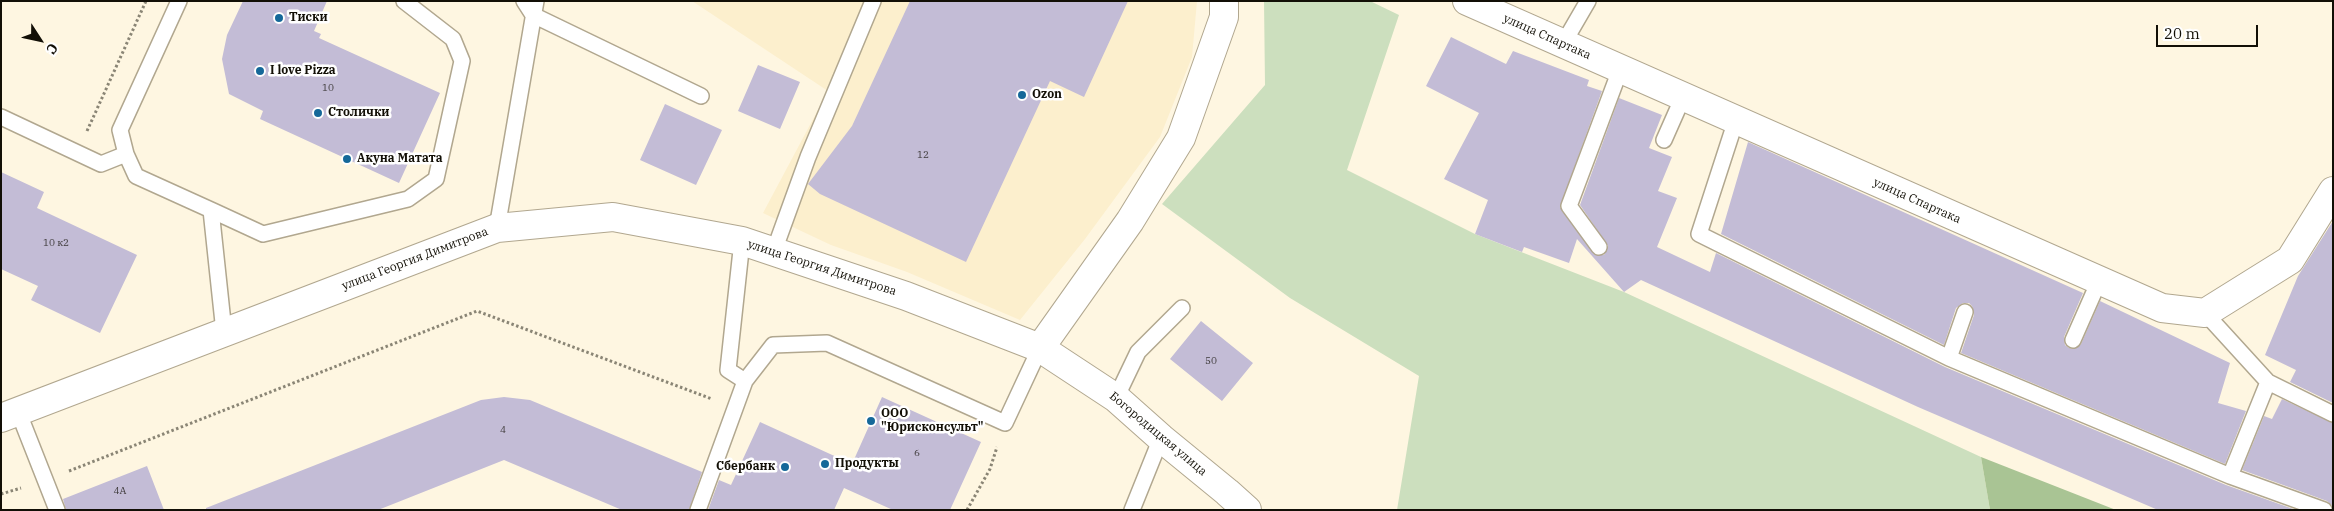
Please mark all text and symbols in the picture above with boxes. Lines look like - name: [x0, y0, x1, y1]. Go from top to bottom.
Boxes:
- place label: Тиски: [289, 11, 328, 25]
- street label: улица Спартака: [1501, 11, 1593, 63]
- marker: Тиски: [273, 12, 285, 24]
- north arrow: [15, 15, 65, 65]
- scale bar: [2159, 15, 2262, 47]
- text: 20 m: [2164, 24, 2200, 43]
- text: С: [42, 40, 62, 58]
- place label: I love Pizza: [270, 64, 336, 78]
- marker: I love Pizza: [254, 65, 266, 77]
- house number: 10: [322, 82, 334, 94]
- place label: Ozon: [1032, 88, 1062, 102]
- marker: Ozon: [1016, 89, 1028, 101]
- place label: Столички: [328, 106, 390, 120]
- marker: Столички: [312, 107, 324, 119]
- house number: 12: [917, 149, 929, 161]
- place label: Акуна Матата: [357, 152, 443, 166]
- marker: Акуна Матата: [341, 153, 353, 165]
- street label: улица Спартака: [1871, 175, 1963, 227]
- street label: улица Георгия Димитрова: [340, 224, 490, 294]
- house number: 10 к2: [43, 237, 69, 249]
- street label: улица Георгия Димитрова: [746, 237, 898, 299]
- house number: 50: [1205, 355, 1217, 367]
- street label: Богородицкая улица: [1106, 389, 1210, 479]
- place label: ООО "Юрисконсульт": [881, 407, 984, 435]
- marker: ООО "Юрисконсульт": [865, 415, 877, 427]
- house number: 4: [500, 424, 506, 436]
- house number: 6: [914, 447, 920, 459]
- place label: Продукты: [835, 457, 899, 471]
- marker: Продукты: [819, 458, 831, 470]
- place label: Сбербанк: [716, 460, 775, 474]
- marker: Сбербанк: [779, 461, 791, 473]
- house number: 4А: [114, 485, 126, 497]

